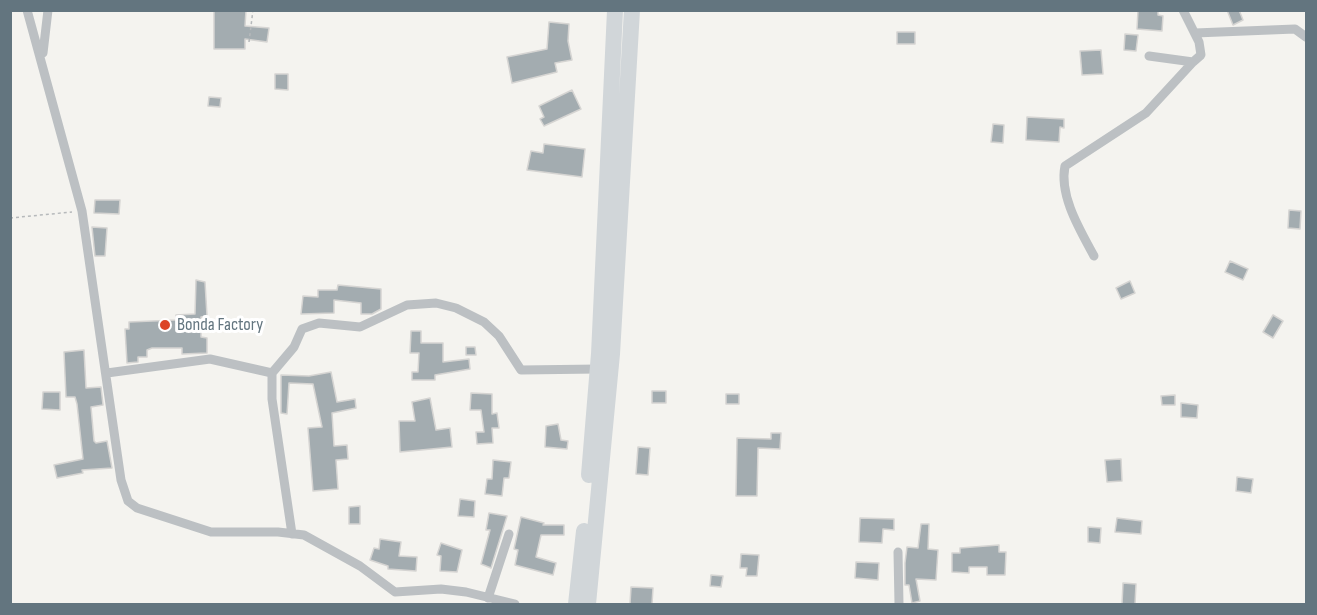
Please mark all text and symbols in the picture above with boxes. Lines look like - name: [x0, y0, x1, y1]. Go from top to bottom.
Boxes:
- place label: Bonda Factory: [177, 314, 263, 336]
- marker: Bonda Factory: [158, 318, 172, 332]

